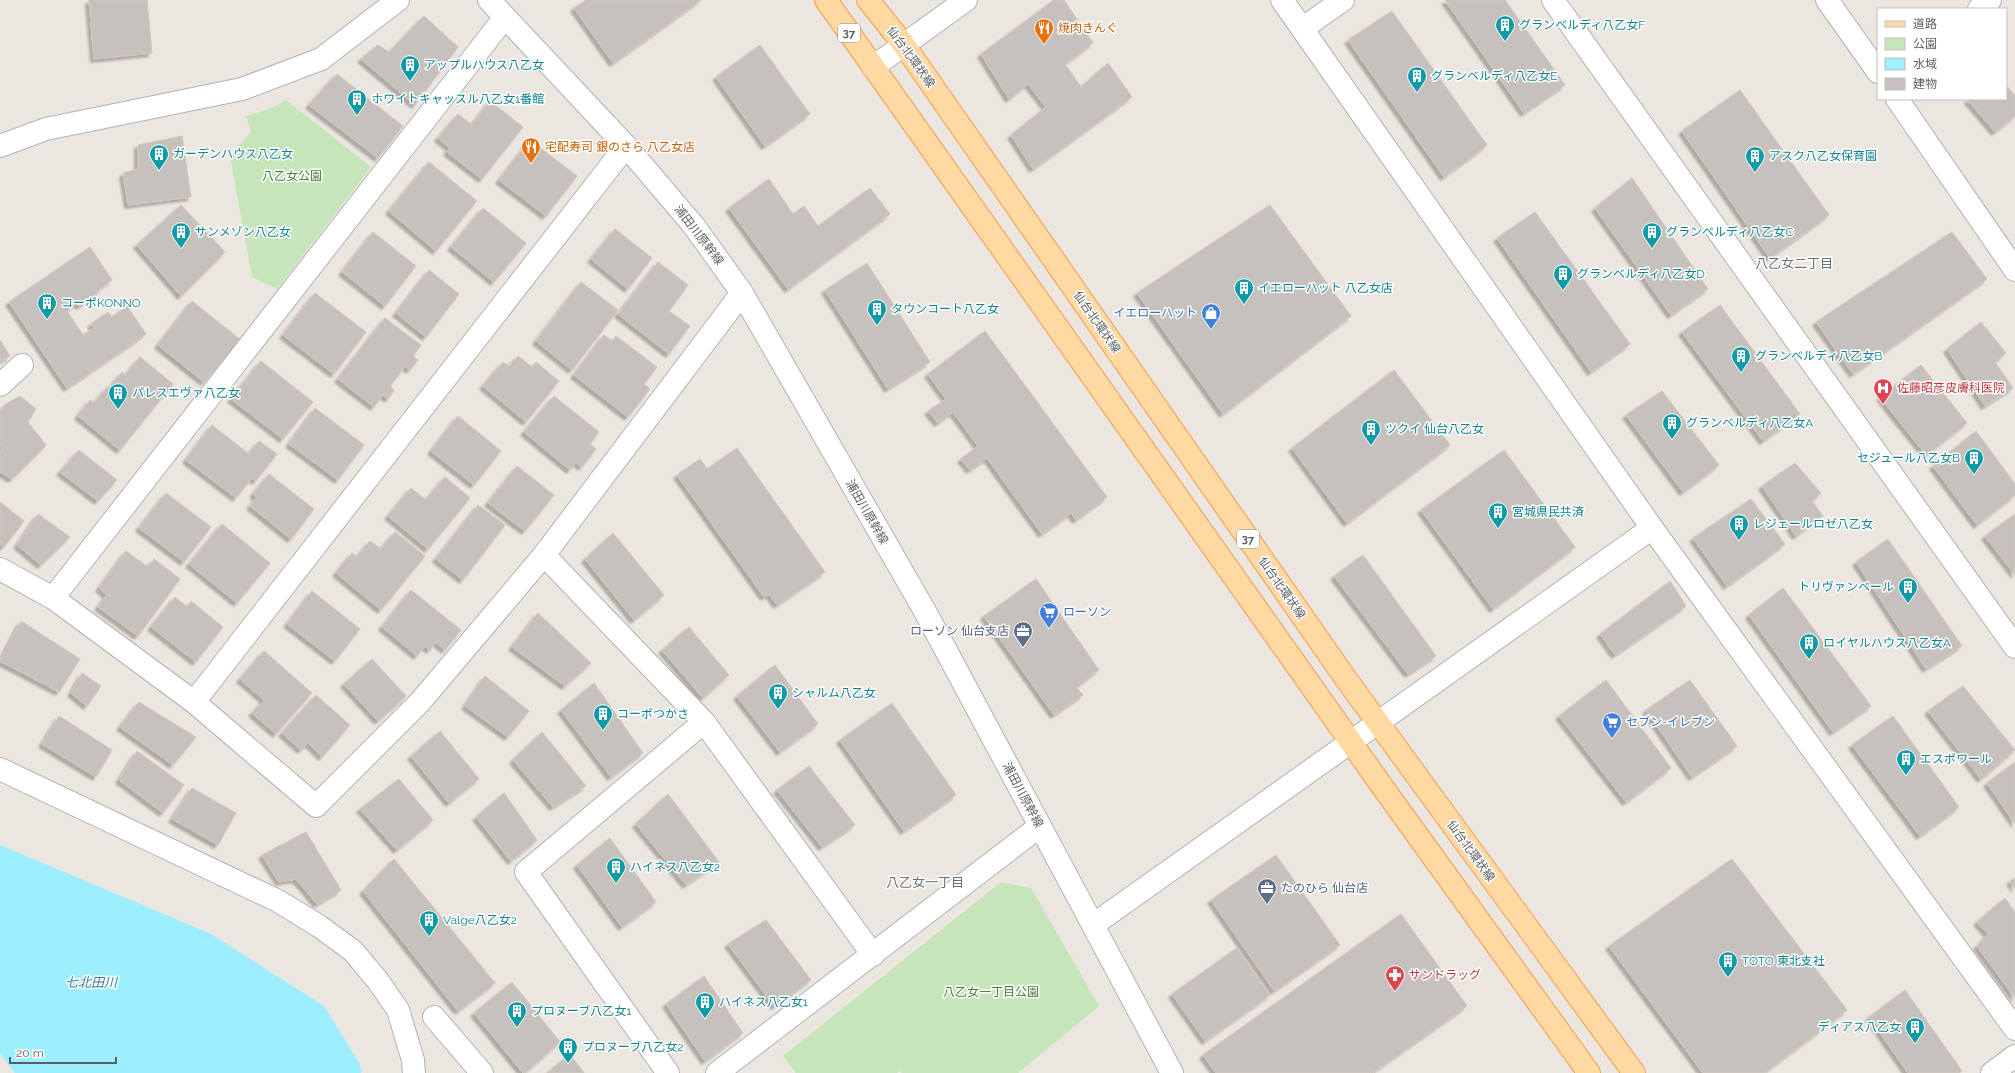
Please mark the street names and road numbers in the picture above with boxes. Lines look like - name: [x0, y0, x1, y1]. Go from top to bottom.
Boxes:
- road number: 37: [838, 24, 860, 42]
- street label: 仙台北環状線: [884, 24, 938, 90]
- street label: 浦田川原幹線: [671, 202, 727, 268]
- street label: 仙台北環状線: [1071, 288, 1123, 356]
- street label: 浦田川原幹線: [843, 477, 891, 547]
- road number: 37: [1237, 530, 1259, 548]
- street label: 仙台北環状線: [1256, 554, 1308, 622]
- street label: 浦田川原幹線: [1000, 760, 1046, 830]
- street label: 仙台北環状線: [1444, 818, 1498, 884]

